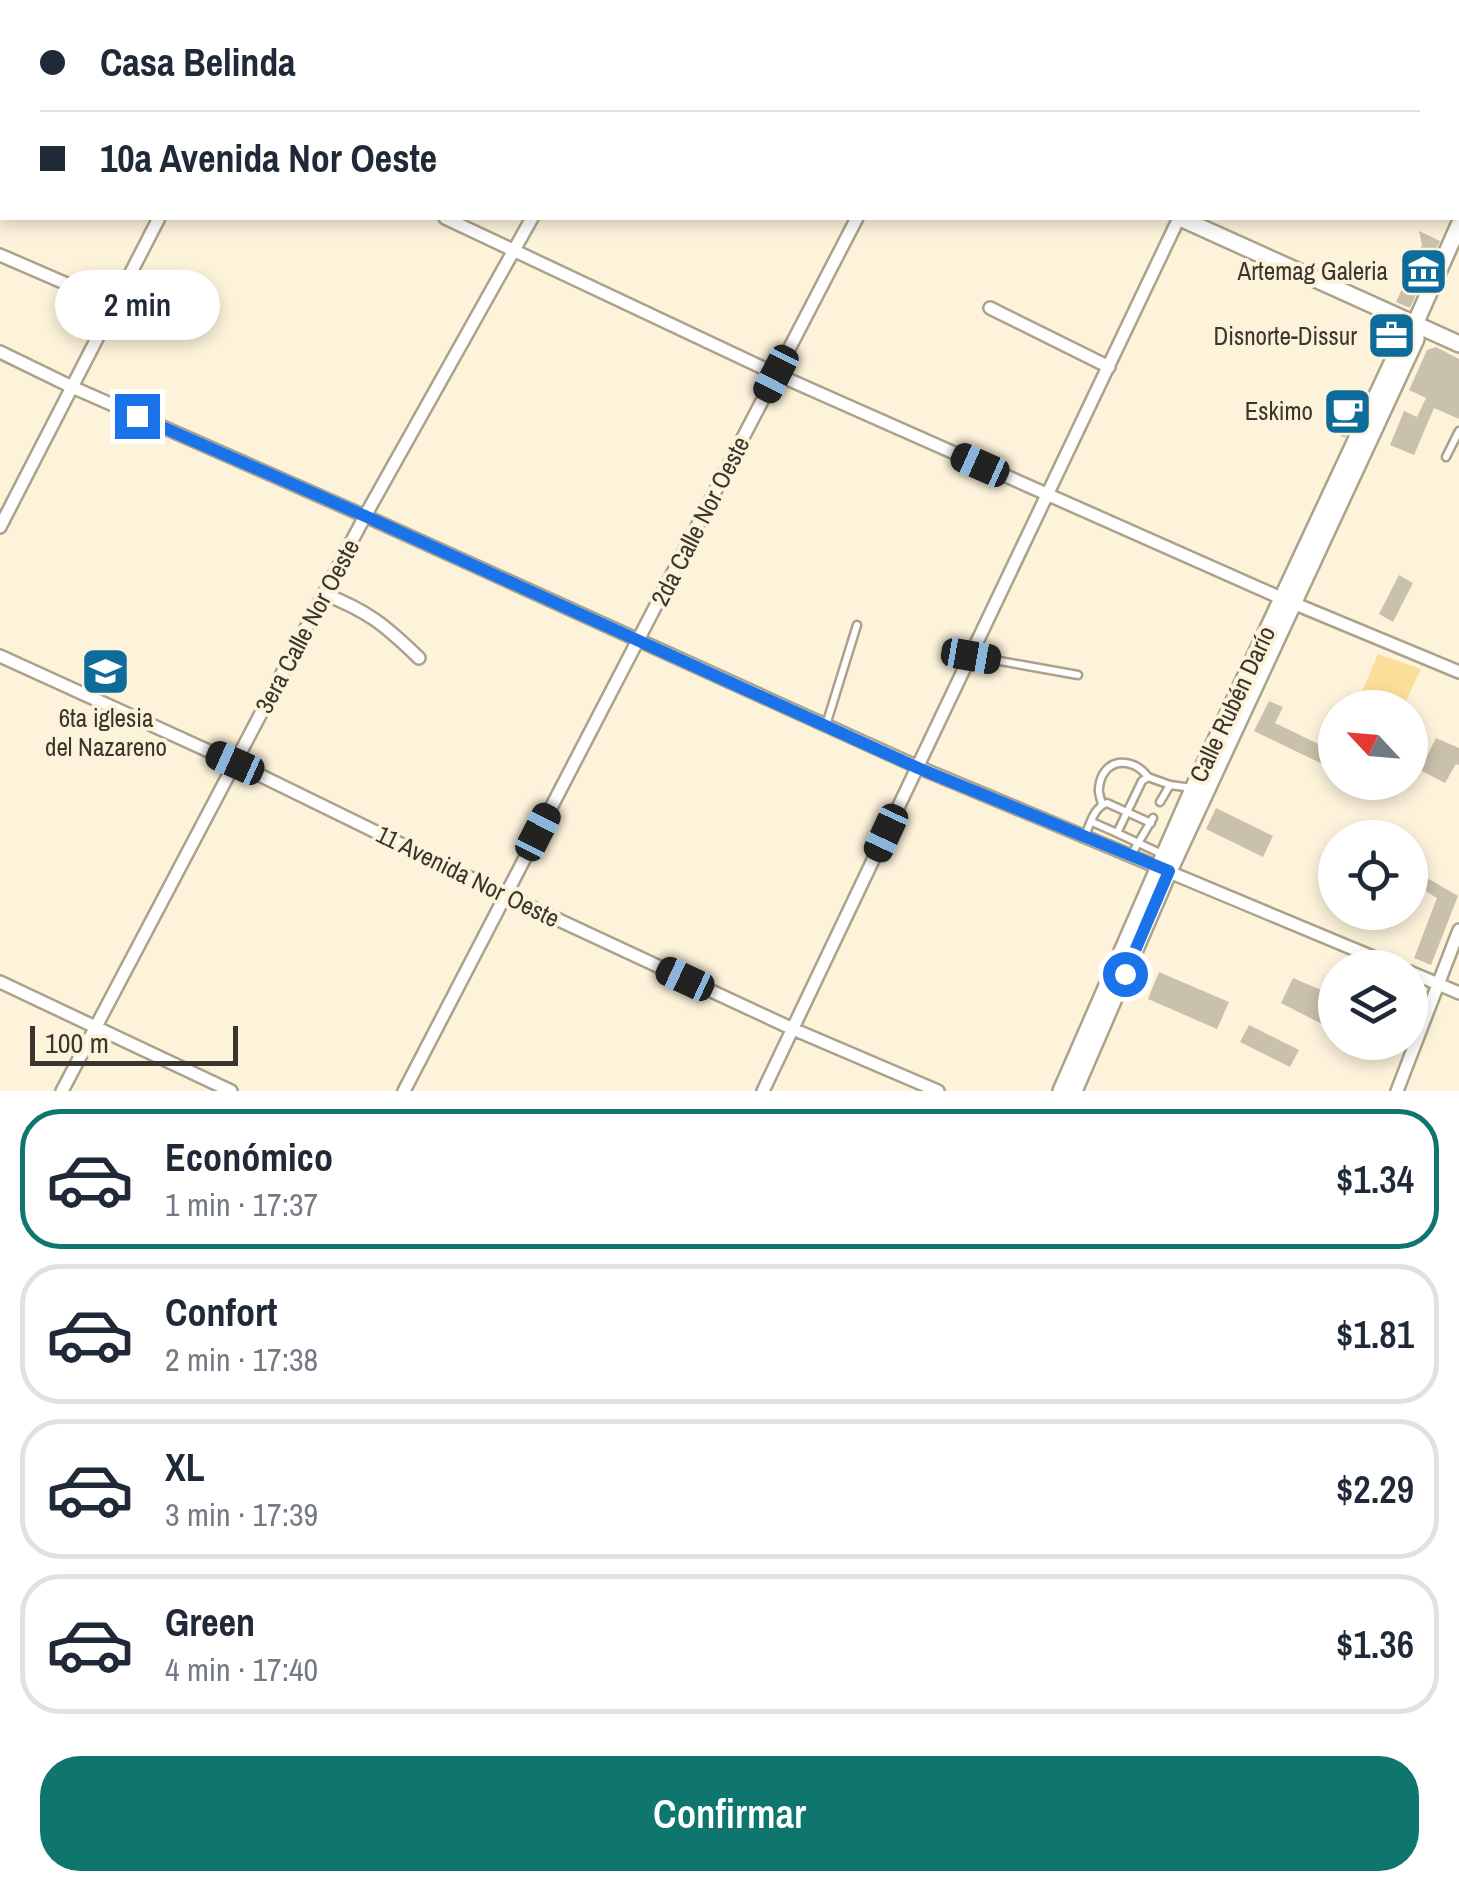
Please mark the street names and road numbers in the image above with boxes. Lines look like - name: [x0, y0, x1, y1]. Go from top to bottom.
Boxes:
- street label: 2da Calle Nor Oeste: [643, 431, 757, 611]
- street label: 3era Calle Nor Oeste: [247, 533, 367, 719]
- street label: Calle Rubén Darío: [1181, 620, 1283, 788]
- street label: 11 Avenida Nor Oeste: [371, 817, 565, 935]

